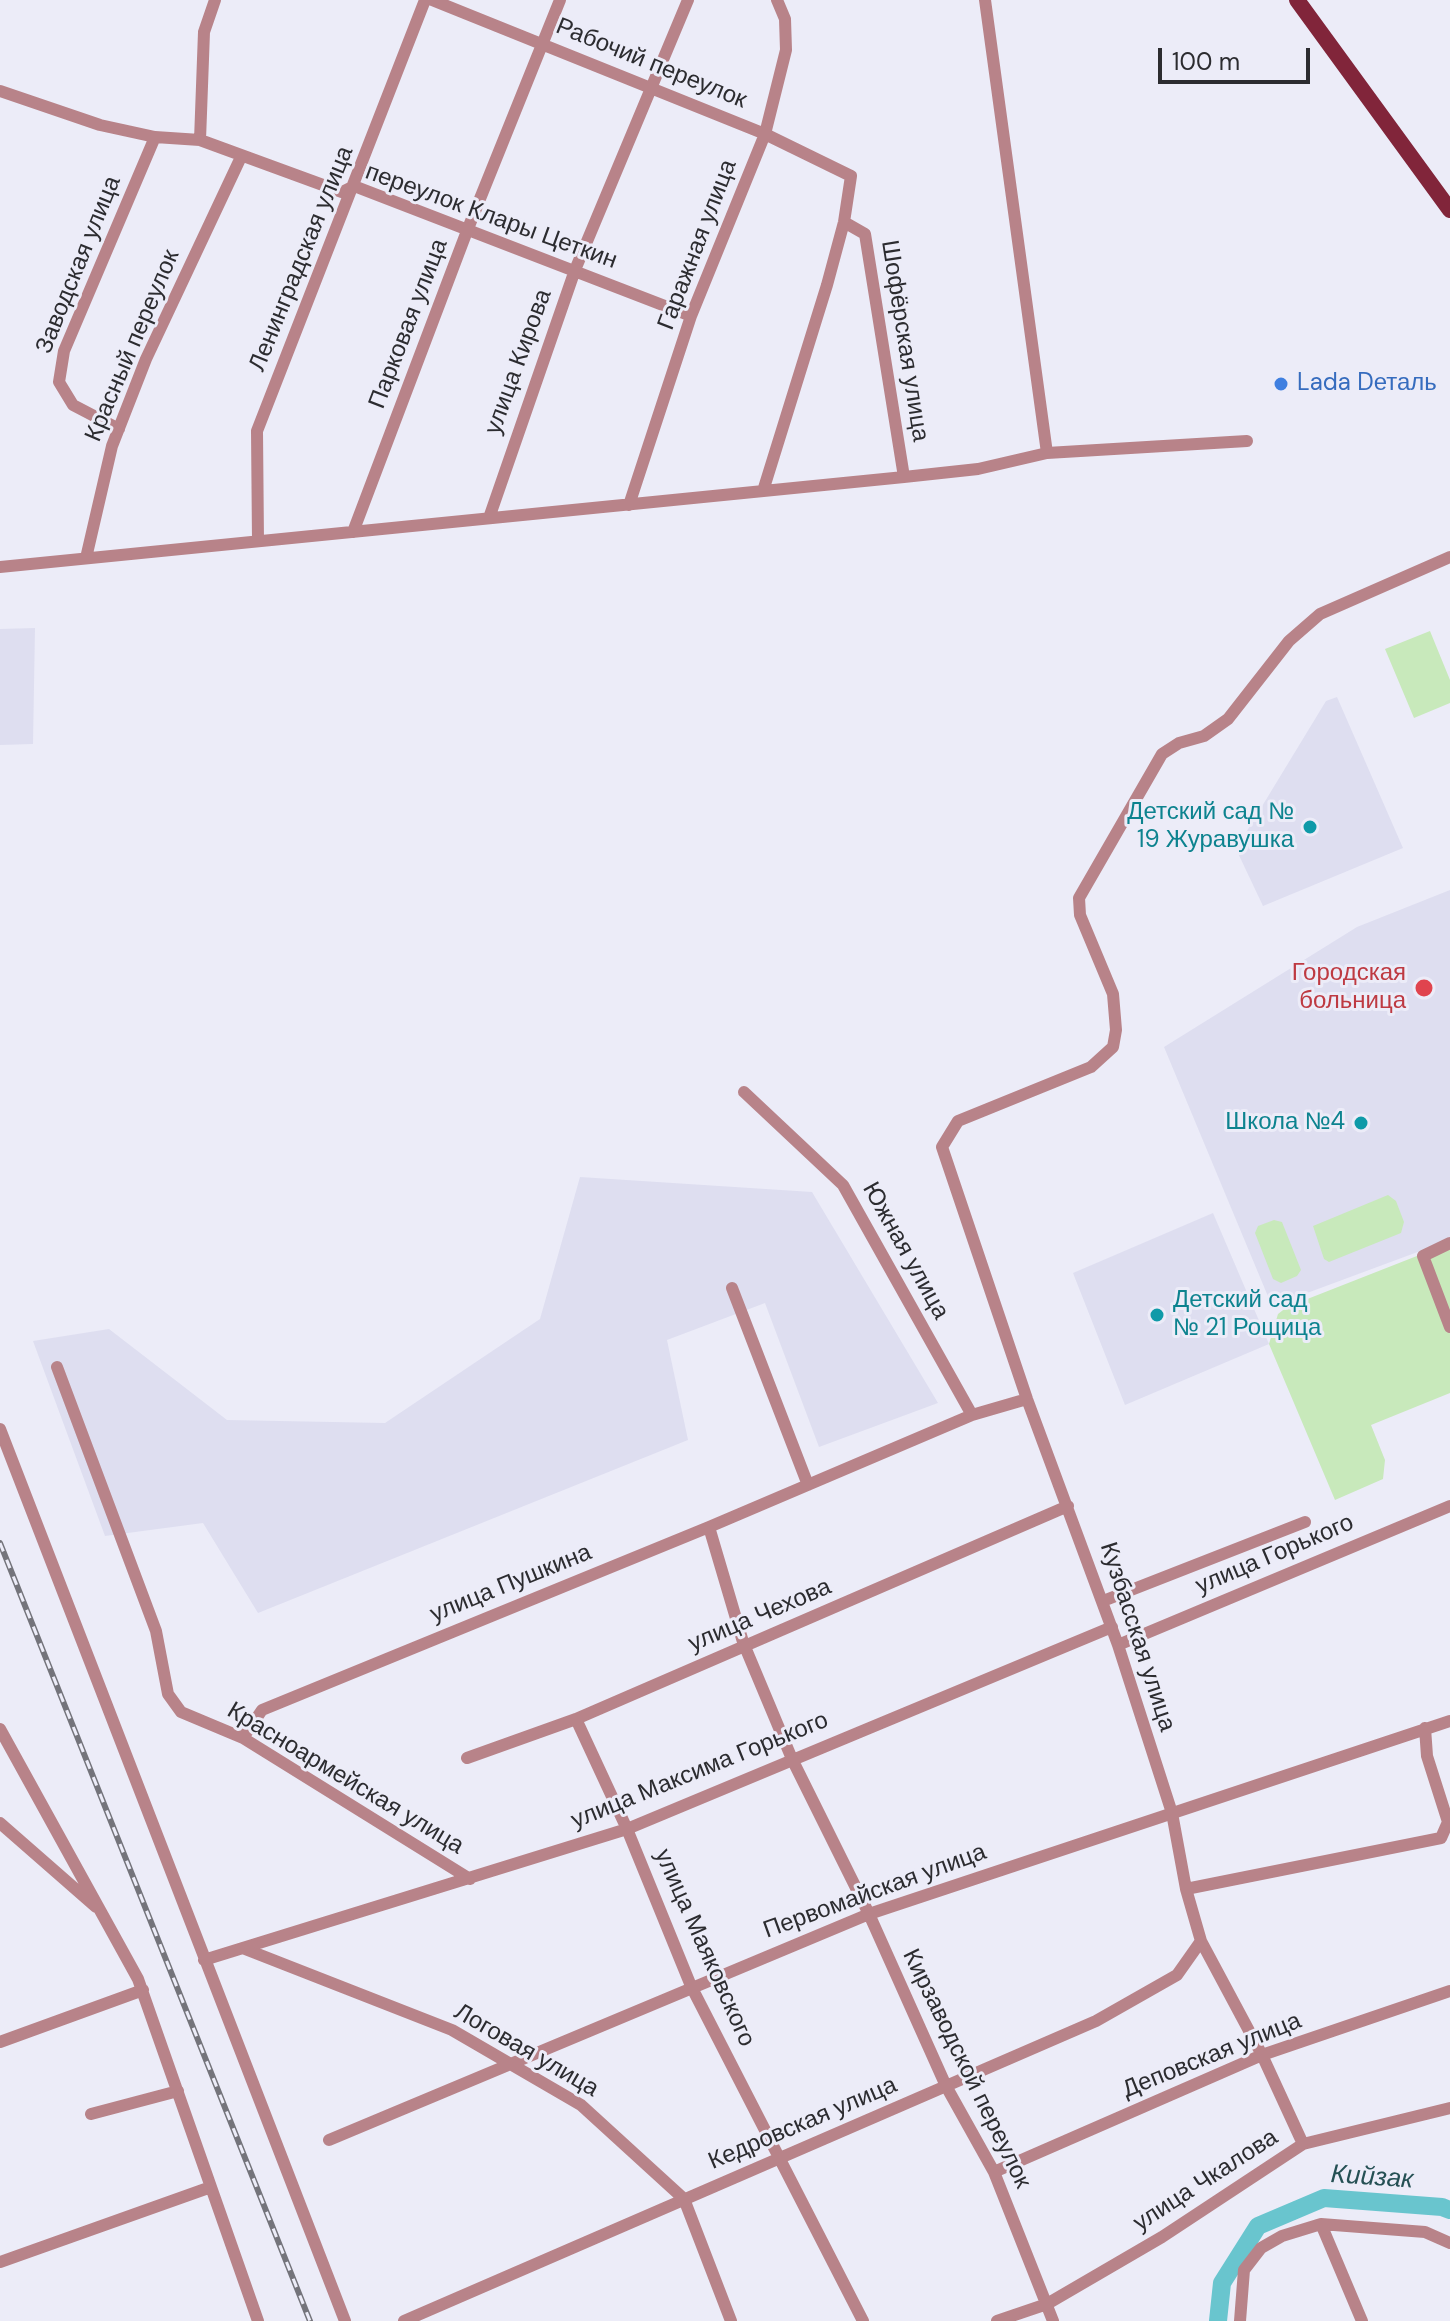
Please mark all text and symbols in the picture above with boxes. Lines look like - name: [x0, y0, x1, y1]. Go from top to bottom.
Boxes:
- street label: Рабочий переулок: [551, 13, 751, 115]
- scale bar: [1162, 32, 1314, 82]
- text: 100 m: [1172, 46, 1240, 77]
- street label: Ленинградская улица: [244, 142, 360, 376]
- street label: Гаражная улица: [652, 156, 744, 334]
- street label: переулок Клары Цеткин: [361, 158, 621, 276]
- street label: Заводская улица: [30, 172, 128, 358]
- street label: Парковая улица: [363, 235, 455, 413]
- street label: Шофёрская улица: [874, 238, 934, 444]
- street label: Красный переулок: [80, 246, 186, 446]
- street label: улица Кирова: [479, 286, 559, 438]
- place label: Lada Dеталь: [1297, 370, 1437, 398]
- marker: Lada Dеталь: [1272, 375, 1290, 393]
- place label: Детский сад № 19 Журавушка: [1127, 799, 1294, 855]
- marker: Детский сад № 19 Журавушка: [1301, 818, 1319, 836]
- place label: Городская больница: [1292, 960, 1406, 1016]
- marker: Городская больница: [1413, 977, 1435, 999]
- place label: Школа №4: [1225, 1109, 1345, 1137]
- marker: Школа №4: [1352, 1114, 1370, 1132]
- street label: Южная улица: [855, 1177, 955, 1325]
- place label: Детский сад № 21 Рощица: [1173, 1287, 1321, 1343]
- marker: Детский сад № 21 Рощица: [1148, 1306, 1166, 1324]
- street label: улица Горького: [1192, 1509, 1358, 1601]
- street label: улица Пушкина: [426, 1539, 596, 1629]
- street label: Кузбасская улица: [1093, 1539, 1181, 1735]
- street label: улица Чехова: [684, 1573, 836, 1659]
- street label: Красноармейская улица: [221, 1697, 469, 1861]
- street label: улица Максима Горького: [567, 1706, 833, 1836]
- street label: Первомайская улица: [760, 1838, 990, 1946]
- street label: улица Маяковского: [647, 1845, 761, 2051]
- street label: Кирзаводской переулок: [896, 1945, 1036, 2193]
- street label: Логовая улица: [449, 1998, 603, 2104]
- street label: Деповская улица: [1118, 2007, 1306, 2105]
- street label: Кедровская улица: [705, 2071, 901, 2177]
- street label: улица Чкалова: [1128, 2124, 1284, 2238]
- water label: Кийзак: [1330, 2160, 1414, 2196]

